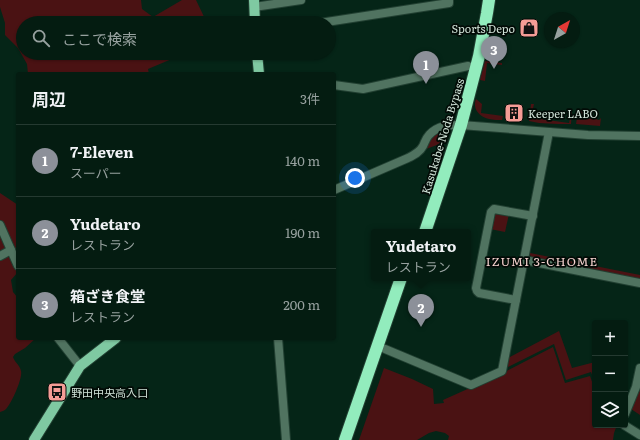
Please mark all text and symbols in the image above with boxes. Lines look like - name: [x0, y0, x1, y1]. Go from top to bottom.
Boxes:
- north arrow: [544, 12, 580, 48]
- search box: [16, 16, 336, 60]
- shop icon: Sports Depo: [518, 17, 540, 39]
- place label: Sports Depo: [451, 20, 515, 36]
- icon: search: [30, 27, 52, 49]
- text: ここで検索: [62, 27, 137, 50]
- pin: 3: [481, 36, 507, 69]
- pin: 1: [413, 51, 439, 84]
- street label: Kasukabe-Noda Bypass: [417, 76, 467, 196]
- text: 周辺: [32, 86, 66, 111]
- text: 3件: [300, 89, 320, 108]
- building icon: Keeper LABO: [503, 102, 525, 124]
- place label: Keeper LABO: [528, 105, 598, 121]
- text: 7-Eleven: [70, 140, 134, 163]
- text: 1: [42, 151, 48, 170]
- text: 140 m: [285, 151, 320, 170]
- text: スーパー: [70, 163, 122, 182]
- your location: [345, 168, 365, 188]
- text: Yudetaro: [70, 212, 141, 235]
- text: 2: [42, 223, 48, 242]
- text: 190 m: [285, 223, 320, 242]
- popup: [371, 229, 471, 281]
- text: Yudetaro: [386, 234, 456, 257]
- text: レストラン: [70, 235, 135, 254]
- district label: IZUMI 3-CHOME: [486, 252, 598, 270]
- text: レストラン: [386, 257, 451, 276]
- text: 箱ざき食堂: [70, 284, 145, 307]
- pin: 2: [408, 294, 434, 327]
- text: 3: [41, 295, 49, 314]
- text: 200 m: [283, 295, 320, 314]
- text: レストラン: [70, 307, 135, 326]
- map controls: [592, 320, 628, 428]
- button: +: [592, 320, 628, 356]
- button: −: [592, 356, 628, 392]
- bus stop icon: 野田中央高入口: [46, 381, 68, 403]
- place label: 野田中央高入口: [71, 384, 148, 400]
- button: layers: [592, 392, 628, 428]

